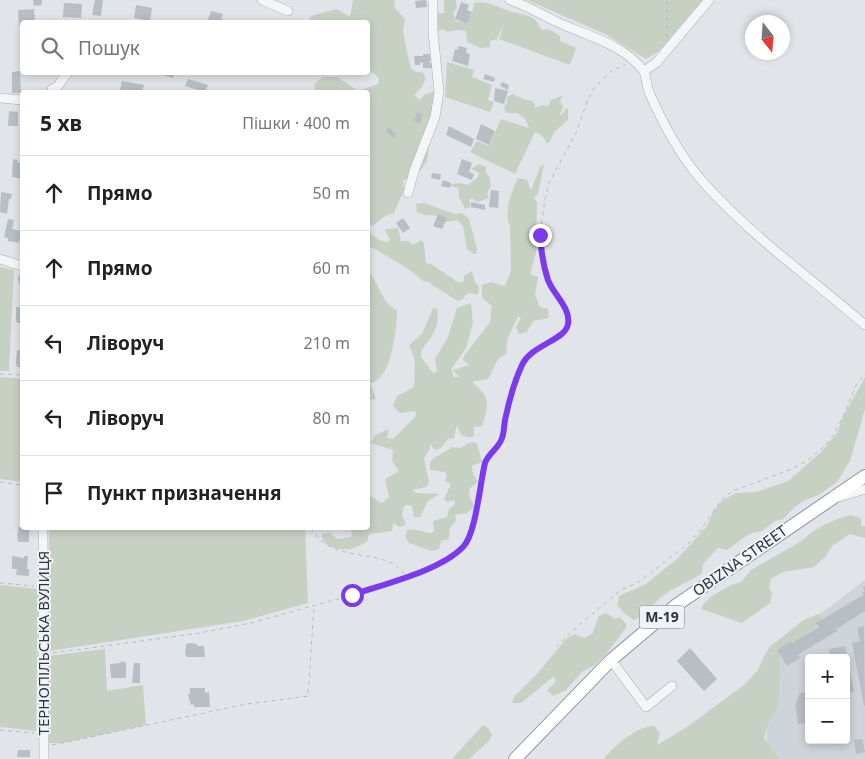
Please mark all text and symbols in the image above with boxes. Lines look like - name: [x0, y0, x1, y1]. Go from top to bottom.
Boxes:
- north arrow: [745, 15, 790, 60]
- search box: [20, 20, 370, 75]
- icon: search: [38, 34, 66, 62]
- text: Пошук: [78, 35, 140, 61]
- text: 5 хв: [40, 109, 82, 137]
- text: Пішки · 400 m: [242, 112, 350, 134]
- icon: ahead: [40, 179, 68, 207]
- text: Прямо: [87, 180, 153, 206]
- text: 50 m: [313, 182, 350, 204]
- route end: [529, 224, 552, 247]
- icon: ahead: [40, 254, 68, 282]
- text: Прямо: [87, 255, 153, 281]
- text: 60 m: [313, 257, 350, 279]
- icon: left: [40, 329, 68, 357]
- text: Ліворуч: [87, 330, 164, 356]
- text: 210 m: [303, 332, 350, 354]
- icon: left: [40, 404, 68, 432]
- text: Ліворуч: [87, 405, 164, 431]
- text: 80 m: [313, 407, 350, 429]
- icon: arrive: [40, 479, 68, 507]
- text: Пункт призначення: [87, 480, 281, 506]
- street label: OBIZNA STREET: [688, 520, 791, 600]
- street label: ТЕРНОПІЛЬСЬКА ВУЛИЦЯ: [33, 551, 53, 735]
- route start: [341, 584, 364, 607]
- road number: М-19: [640, 606, 684, 628]
- map controls: [805, 654, 850, 744]
- button: +: [805, 654, 850, 699]
- button: −: [805, 699, 850, 744]

